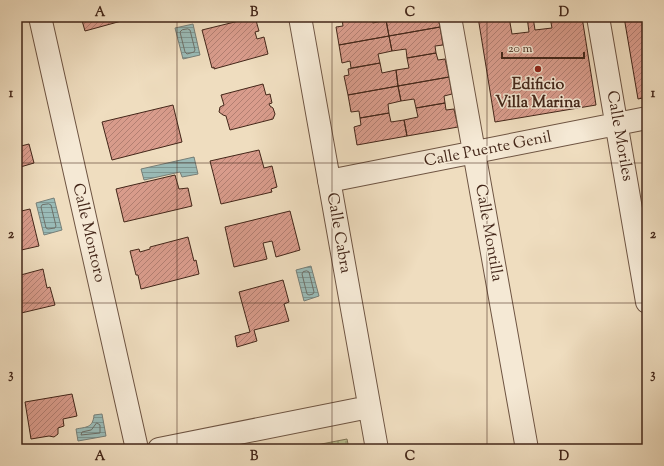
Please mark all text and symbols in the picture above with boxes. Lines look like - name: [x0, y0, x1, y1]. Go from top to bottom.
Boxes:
- text: A: [95, 4, 106, 22]
- text: B: [250, 4, 259, 22]
- text: C: [405, 4, 415, 22]
- text: D: [559, 4, 569, 22]
- scale bar: [502, 34, 584, 60]
- text: 20 m: [508, 40, 533, 58]
- marker: Edificio Villa Marina: [533, 64, 543, 74]
- place label: Edificio Villa Marina: [495, 74, 581, 115]
- text: 1: [9, 85, 14, 103]
- text: 1: [651, 85, 656, 103]
- street label: Calle Moriles: [600, 89, 638, 183]
- street label: Calle Puente Genil: [422, 126, 554, 174]
- street label: Calle Montoro: [65, 181, 111, 285]
- street label: Calle Montilla: [468, 182, 508, 284]
- street label: Calle Cabra: [320, 191, 357, 276]
- text: 2: [8, 226, 15, 244]
- text: 2: [650, 226, 657, 244]
- text: 3: [8, 366, 14, 384]
- text: 3: [650, 366, 656, 384]
- text: A: [95, 448, 106, 466]
- text: B: [250, 448, 259, 466]
- text: C: [405, 448, 415, 466]
- text: D: [559, 448, 569, 466]

